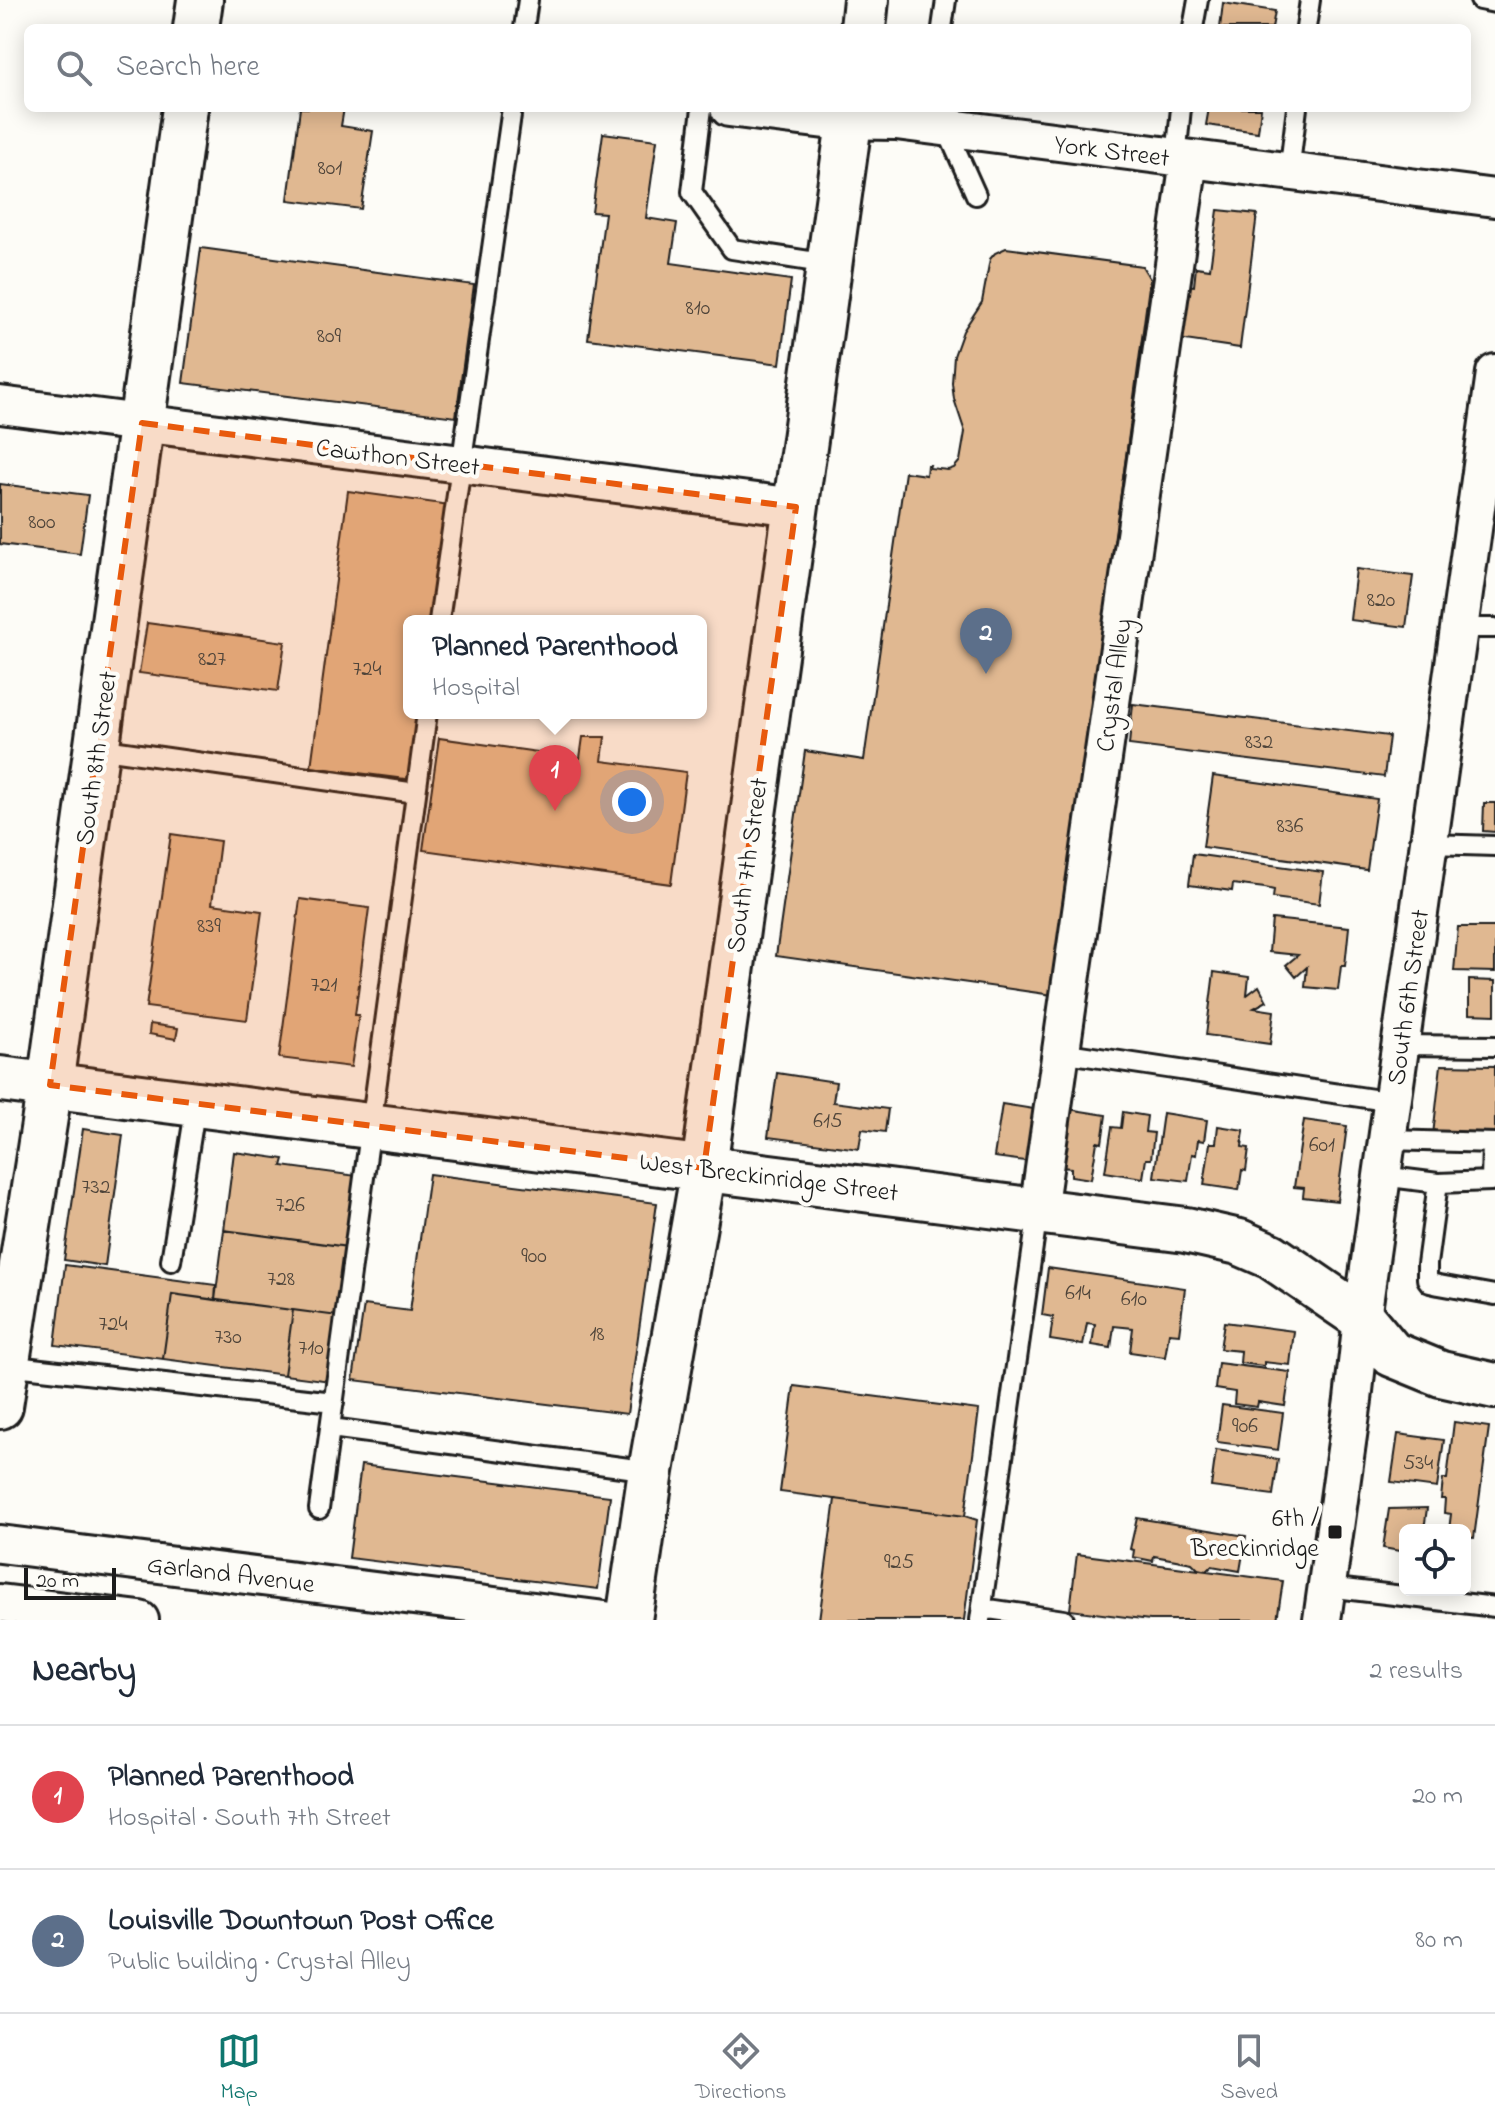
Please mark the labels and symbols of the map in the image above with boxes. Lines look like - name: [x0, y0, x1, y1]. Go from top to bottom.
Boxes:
- street label: York Street: [1052, 127, 1172, 179]
- house number: 801: [318, 153, 342, 185]
- house number: 810: [686, 293, 710, 325]
- house number: 809: [317, 321, 342, 353]
- street label: Cawthon Street: [314, 430, 482, 488]
- house number: 800: [28, 507, 56, 539]
- house number: 820: [1367, 585, 1395, 617]
- pin: 2: [960, 608, 1012, 674]
- street label: Crystal Alley: [1088, 616, 1144, 755]
- house number: 827: [198, 644, 226, 676]
- house number: 724: [352, 654, 382, 686]
- street label: South 8th Street: [67, 669, 129, 848]
- house number: 832: [1245, 727, 1273, 759]
- pin: 1: [529, 745, 581, 811]
- street label: South 7th Street: [718, 775, 780, 955]
- your location: [612, 782, 652, 822]
- house number: 836: [1276, 811, 1304, 843]
- street label: South 6th Street: [1379, 907, 1441, 1088]
- house number: 839: [197, 911, 221, 943]
- house number: 721: [311, 970, 338, 1002]
- house number: 615: [813, 1106, 843, 1138]
- house number: 601: [1309, 1130, 1335, 1162]
- street label: West Breckinridge Street: [637, 1144, 901, 1214]
- house number: 732: [81, 1172, 111, 1204]
- house number: 726: [275, 1190, 305, 1222]
- house number: 900: [521, 1241, 547, 1273]
- house number: 728: [267, 1264, 295, 1296]
- house number: 614: [1065, 1278, 1091, 1310]
- house number: 610: [1121, 1284, 1147, 1316]
- house number: 724: [98, 1309, 128, 1341]
- house number: 18: [589, 1319, 605, 1351]
- house number: 730: [214, 1322, 242, 1354]
- house number: 710: [298, 1333, 324, 1365]
- house number: 906: [1232, 1411, 1258, 1443]
- house number: 534: [1403, 1448, 1433, 1480]
- place label: 6th / Breckinridge: [1190, 1501, 1319, 1569]
- marker: 6th / Breckinridge: [1326, 1523, 1344, 1541]
- street label: Garland Avenue: [145, 1547, 317, 1605]
- house number: 925: [884, 1547, 914, 1579]
- scale bar: [24, 1564, 116, 1600]

